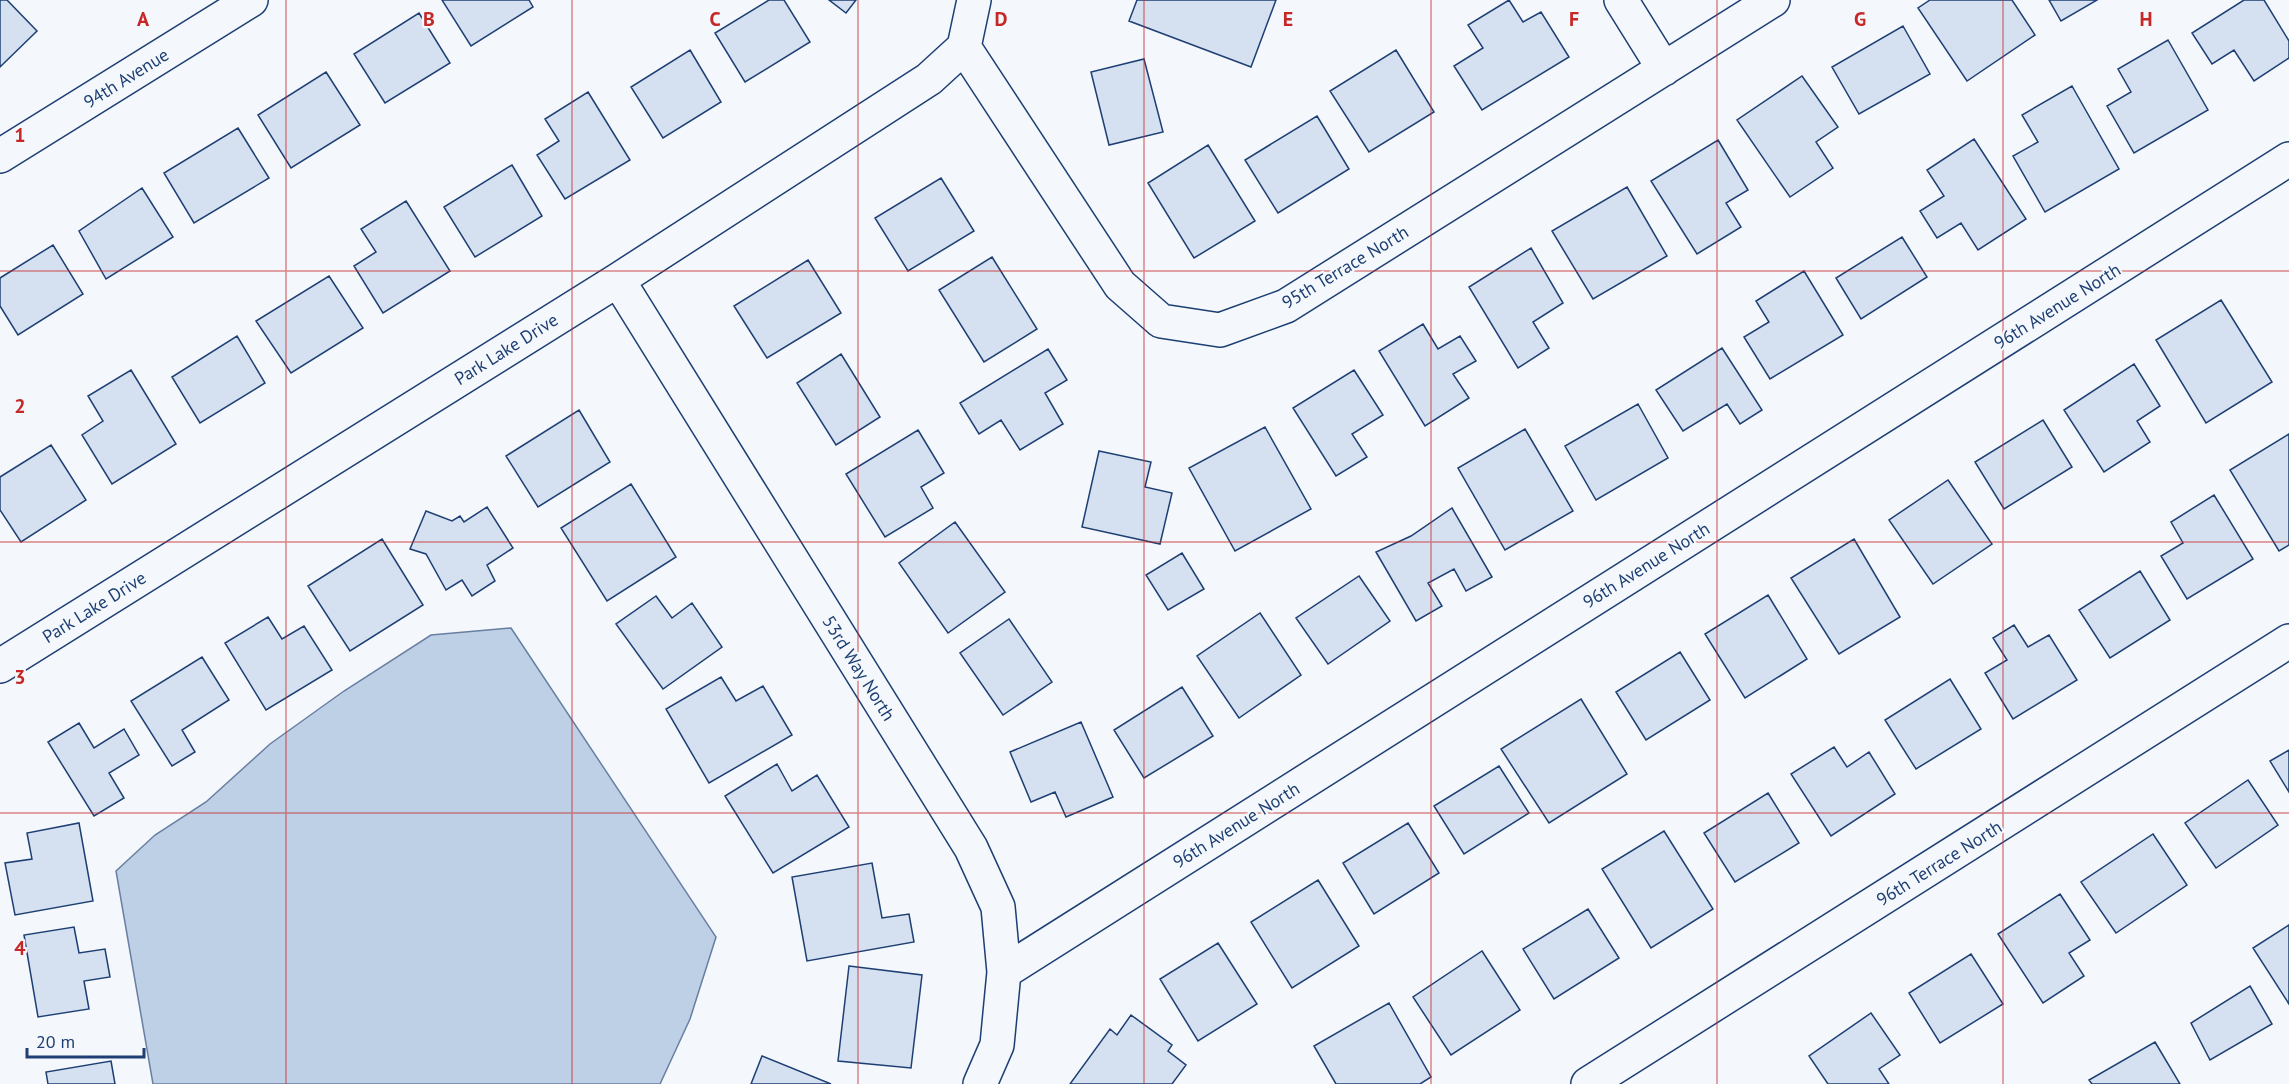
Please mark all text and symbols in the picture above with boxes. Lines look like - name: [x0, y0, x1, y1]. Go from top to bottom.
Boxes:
- text: A: [137, 6, 150, 32]
- text: B: [423, 6, 435, 32]
- text: C: [709, 6, 721, 32]
- text: D: [995, 6, 1008, 32]
- text: E: [1283, 6, 1293, 32]
- text: F: [1569, 6, 1579, 32]
- text: G: [1854, 6, 1866, 32]
- text: H: [2139, 6, 2153, 32]
- street label: 94th Avenue: [79, 43, 173, 113]
- text: 1: [14, 122, 26, 148]
- street label: 95th Terrace North: [1277, 220, 1413, 314]
- street label: 96th Avenue North: [1989, 258, 2125, 354]
- street label: Park Lake Drive: [450, 308, 562, 390]
- text: 2: [14, 393, 26, 419]
- street label: 96th Avenue North: [1578, 517, 1714, 613]
- street label: Park Lake Drive: [38, 566, 150, 648]
- street label: 53rd Way North: [817, 611, 901, 725]
- text: 3: [14, 664, 26, 690]
- street label: 96th Avenue North: [1168, 777, 1304, 873]
- street label: 96th Terrace North: [1872, 815, 2006, 911]
- text: 4: [14, 935, 26, 961]
- scale bar: [27, 1021, 144, 1059]
- text: 20 m: [36, 1030, 75, 1053]

